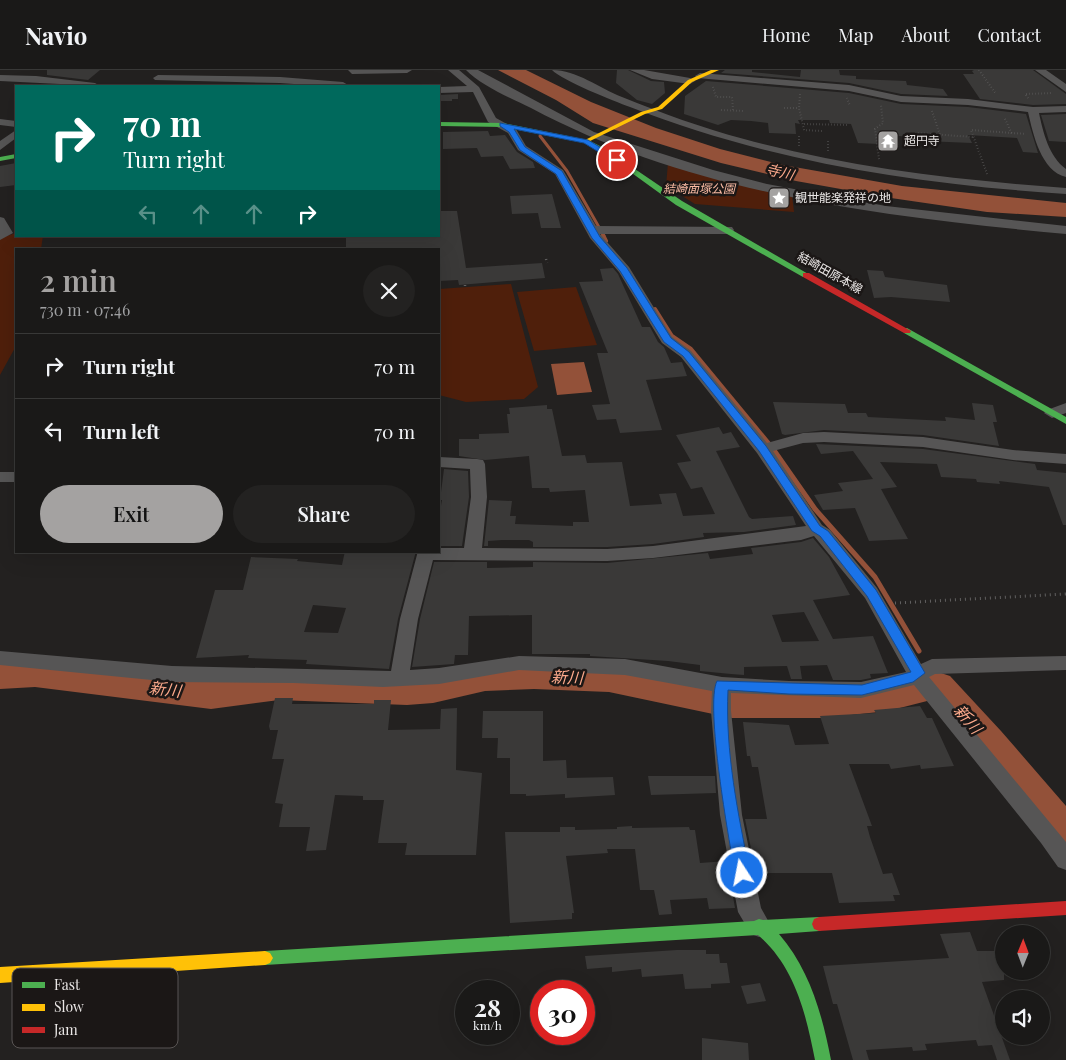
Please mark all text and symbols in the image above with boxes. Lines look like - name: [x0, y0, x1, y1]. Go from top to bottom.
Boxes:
- text: Navio: [25, 19, 87, 51]
- text: Home: [762, 23, 810, 47]
- text: Map: [838, 23, 873, 47]
- text: About: [901, 23, 950, 47]
- text: Contact: [978, 23, 1041, 47]
- text: 70 m: [123, 99, 201, 146]
- icon: right: [40, 105, 105, 170]
- temple icon: 超円寺: [876, 129, 900, 153]
- place label: 超円寺: [904, 132, 940, 148]
- pin: [596, 139, 638, 181]
- text: Turn right: [123, 144, 225, 174]
- icon: arrive: [603, 146, 631, 174]
- water label: 寺川: [764, 159, 798, 185]
- park label: 結崎面塚公園: [663, 180, 737, 196]
- place icon: 観世能楽発祥の地: [767, 186, 791, 210]
- place label: 観世能楽発祥の地: [795, 189, 891, 205]
- icon: left: [134, 200, 162, 228]
- icon: ahead: [187, 200, 215, 228]
- icon: ahead: [240, 200, 268, 228]
- icon: right: [293, 200, 321, 228]
- street label: 結崎田原本線: [795, 248, 866, 297]
- text: 2 min: [40, 260, 117, 300]
- button: close: [363, 265, 415, 317]
- text: 730 m · 07:46: [40, 299, 130, 320]
- icon: right: [40, 352, 68, 380]
- text: Turn right: [83, 353, 175, 379]
- text: 70 m: [374, 353, 415, 379]
- icon: left: [40, 417, 68, 445]
- text: Turn left: [83, 418, 160, 444]
- text: 70 m: [374, 418, 415, 444]
- button: Exit: [40, 485, 223, 543]
- button: Share: [233, 485, 415, 543]
- water label: 新川: [550, 665, 586, 688]
- water label: 新川: [148, 676, 184, 701]
- water label: 新川: [950, 700, 988, 739]
- position arrow: [715, 846, 767, 898]
- north arrow: [995, 925, 1050, 980]
- map controls: [995, 925, 1050, 1045]
- legend: [12, 968, 178, 1048]
- text: Fast: [54, 975, 81, 994]
- speed limit sign: 30: [530, 980, 595, 1045]
- text: 28: [474, 990, 501, 1023]
- button: sound: [995, 990, 1050, 1045]
- text: Slow: [54, 997, 84, 1016]
- text: km/h: [473, 1017, 502, 1033]
- text: Jam: [53, 1020, 78, 1039]

